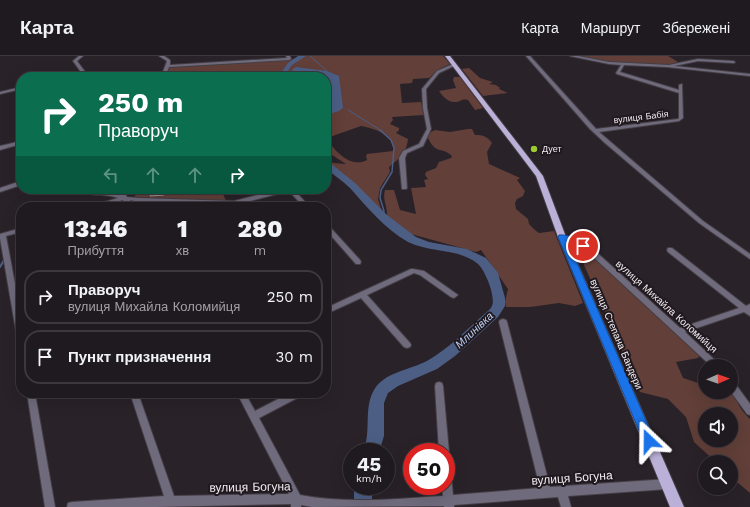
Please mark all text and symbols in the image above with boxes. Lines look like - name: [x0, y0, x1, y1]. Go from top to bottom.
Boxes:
- text: Карта: [20, 16, 74, 39]
- text: Карта: [521, 20, 559, 36]
- text: Маршрут: [581, 20, 640, 36]
- text: Збережені: [662, 20, 730, 36]
- text: 250 m: [98, 86, 183, 119]
- icon: right: [32, 88, 84, 140]
- street label: вулиця Бабія: [613, 109, 669, 125]
- text: Праворуч: [98, 120, 179, 141]
- marker: Дует: [529, 144, 539, 154]
- place label: Дует: [542, 144, 562, 154]
- icon: left: [100, 164, 122, 186]
- icon: ahead: [142, 164, 164, 186]
- icon: ahead: [184, 164, 206, 186]
- icon: right: [226, 164, 248, 186]
- text: 13:46: [64, 215, 127, 243]
- text: 1: [177, 215, 188, 243]
- text: 280: [237, 215, 283, 243]
- pin: [566, 229, 600, 263]
- icon: arrive: [572, 235, 594, 257]
- text: Прибуття: [68, 243, 124, 258]
- text: хв: [176, 243, 189, 258]
- text: m: [254, 243, 266, 258]
- street label: вулиця Михайла Коломийця: [614, 258, 720, 355]
- street label: вулиця Степана Бандери: [588, 277, 645, 391]
- text: Праворуч: [68, 281, 141, 299]
- icon: right: [34, 286, 56, 308]
- text: 250 m: [267, 288, 313, 306]
- text: вулиця Михайла Коломийця: [68, 299, 240, 314]
- water label: Млинівка: [453, 310, 496, 351]
- icon: arrive: [34, 346, 56, 368]
- text: Пункт призначення: [68, 348, 211, 366]
- text: 30 m: [276, 348, 313, 366]
- north arrow: [698, 359, 738, 399]
- map controls: [698, 359, 738, 495]
- button: sound: [698, 407, 738, 447]
- position arrow: [628, 420, 670, 462]
- speed limit sign: 50: [403, 443, 455, 495]
- text: 45: [357, 452, 381, 476]
- button: search: [698, 455, 738, 495]
- street label: вулиця Богуна: [531, 468, 613, 488]
- text: km/h: [356, 473, 382, 484]
- street label: вулиця Богуна: [209, 479, 291, 495]

